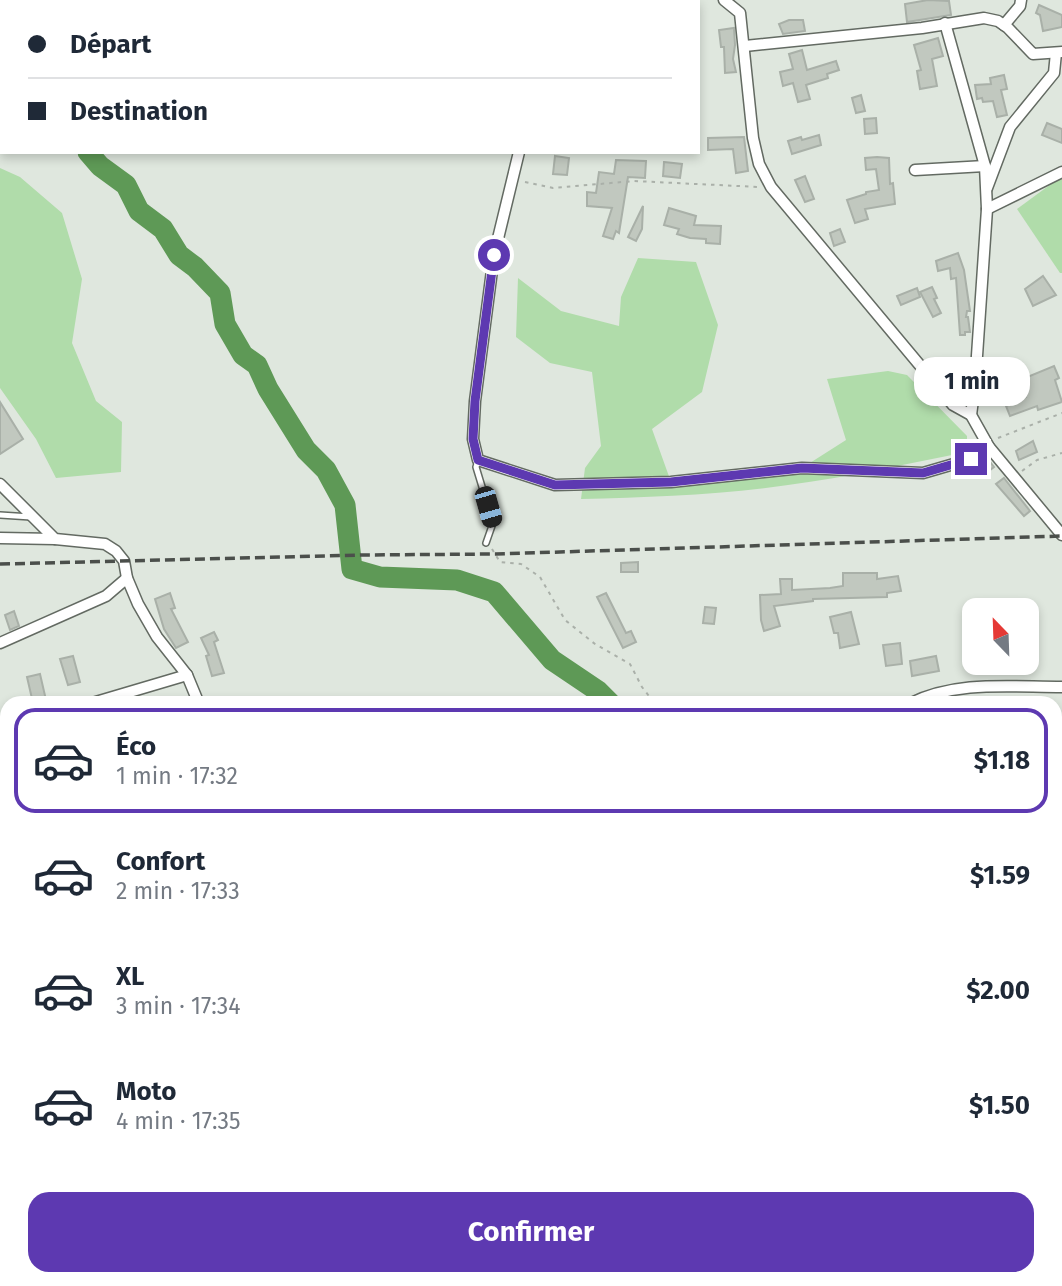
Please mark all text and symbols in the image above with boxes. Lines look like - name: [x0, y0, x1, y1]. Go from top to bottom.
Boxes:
- text: Départ: [70, 29, 151, 60]
- text: Destination: [70, 96, 208, 127]
- route start: [478, 239, 510, 271]
- callout: 1 min: [913, 358, 1029, 406]
- text: 1 min: [944, 367, 1000, 395]
- route end: [955, 443, 987, 475]
- car: [473, 484, 504, 530]
- north arrow: [962, 598, 1040, 676]
- map controls: [962, 598, 1039, 675]
- icon: car: [32, 729, 95, 792]
- text: Éco: [116, 731, 156, 762]
- text: $1.18: [974, 745, 1030, 776]
- text: 1 min · 17:32: [116, 762, 238, 790]
- icon: car: [32, 844, 95, 907]
- text: Confort: [116, 846, 205, 877]
- text: $1.59: [970, 860, 1030, 891]
- text: 2 min · 17:33: [116, 877, 240, 905]
- icon: car: [32, 959, 95, 1022]
- text: XL: [116, 961, 144, 992]
- text: $2.00: [966, 975, 1030, 1006]
- text: 3 min · 17:34: [116, 992, 240, 1020]
- icon: car: [32, 1074, 95, 1137]
- text: Moto: [116, 1076, 176, 1107]
- text: $1.50: [969, 1090, 1030, 1121]
- text: 4 min · 17:35: [116, 1107, 241, 1135]
- button: Confirmer: [28, 1192, 1034, 1272]

